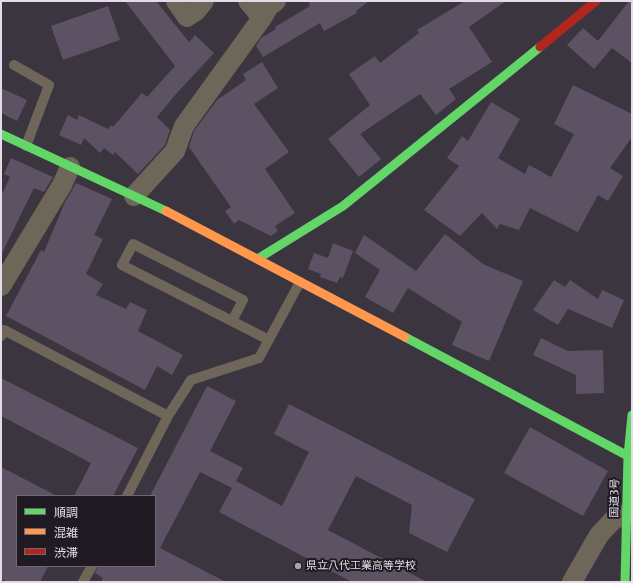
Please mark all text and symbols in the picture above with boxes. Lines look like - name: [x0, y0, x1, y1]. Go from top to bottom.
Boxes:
- street label: 国道3号: [608, 478, 622, 518]
- legend: [16, 495, 156, 567]
- text: 順調: [54, 505, 78, 520]
- text: 混雑: [54, 525, 78, 540]
- text: 渋滞: [54, 545, 78, 560]
- place label: 県立八代工業高等学校: [306, 559, 416, 573]
- marker: 県立八代工業高等学校: [293, 561, 303, 571]

